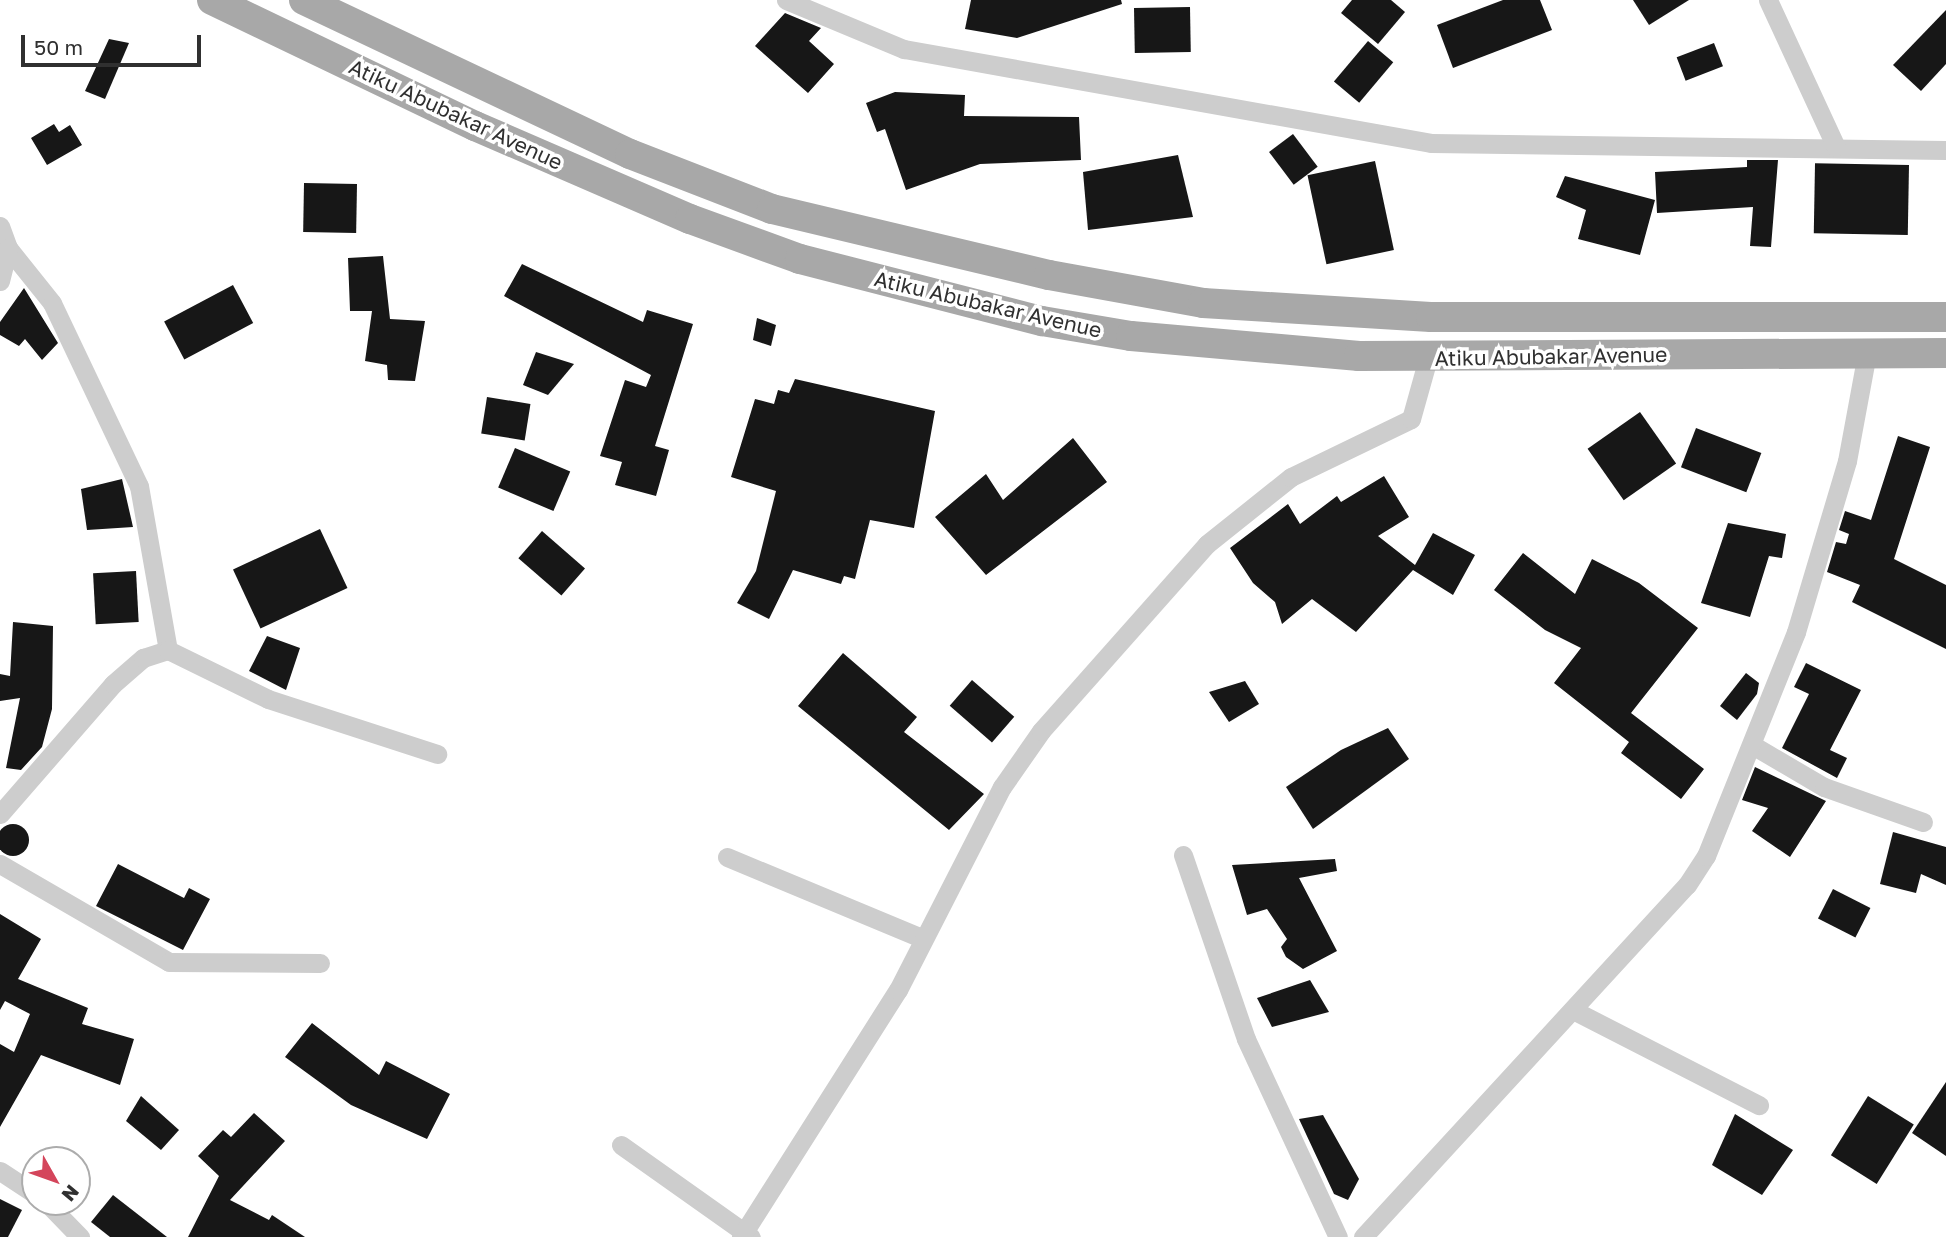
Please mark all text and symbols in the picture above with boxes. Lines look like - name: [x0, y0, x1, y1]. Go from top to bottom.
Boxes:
- scale bar: [24, 21, 205, 65]
- text: 50 m: [34, 34, 83, 60]
- street label: Atiku Abubakar Avenue: [345, 53, 567, 175]
- street label: Atiku Abubakar Avenue: [872, 266, 1104, 342]
- street label: Atiku Abubakar Avenue: [1434, 341, 1668, 371]
- north arrow: [21, 1146, 91, 1216]
- text: N: [57, 1181, 84, 1206]

